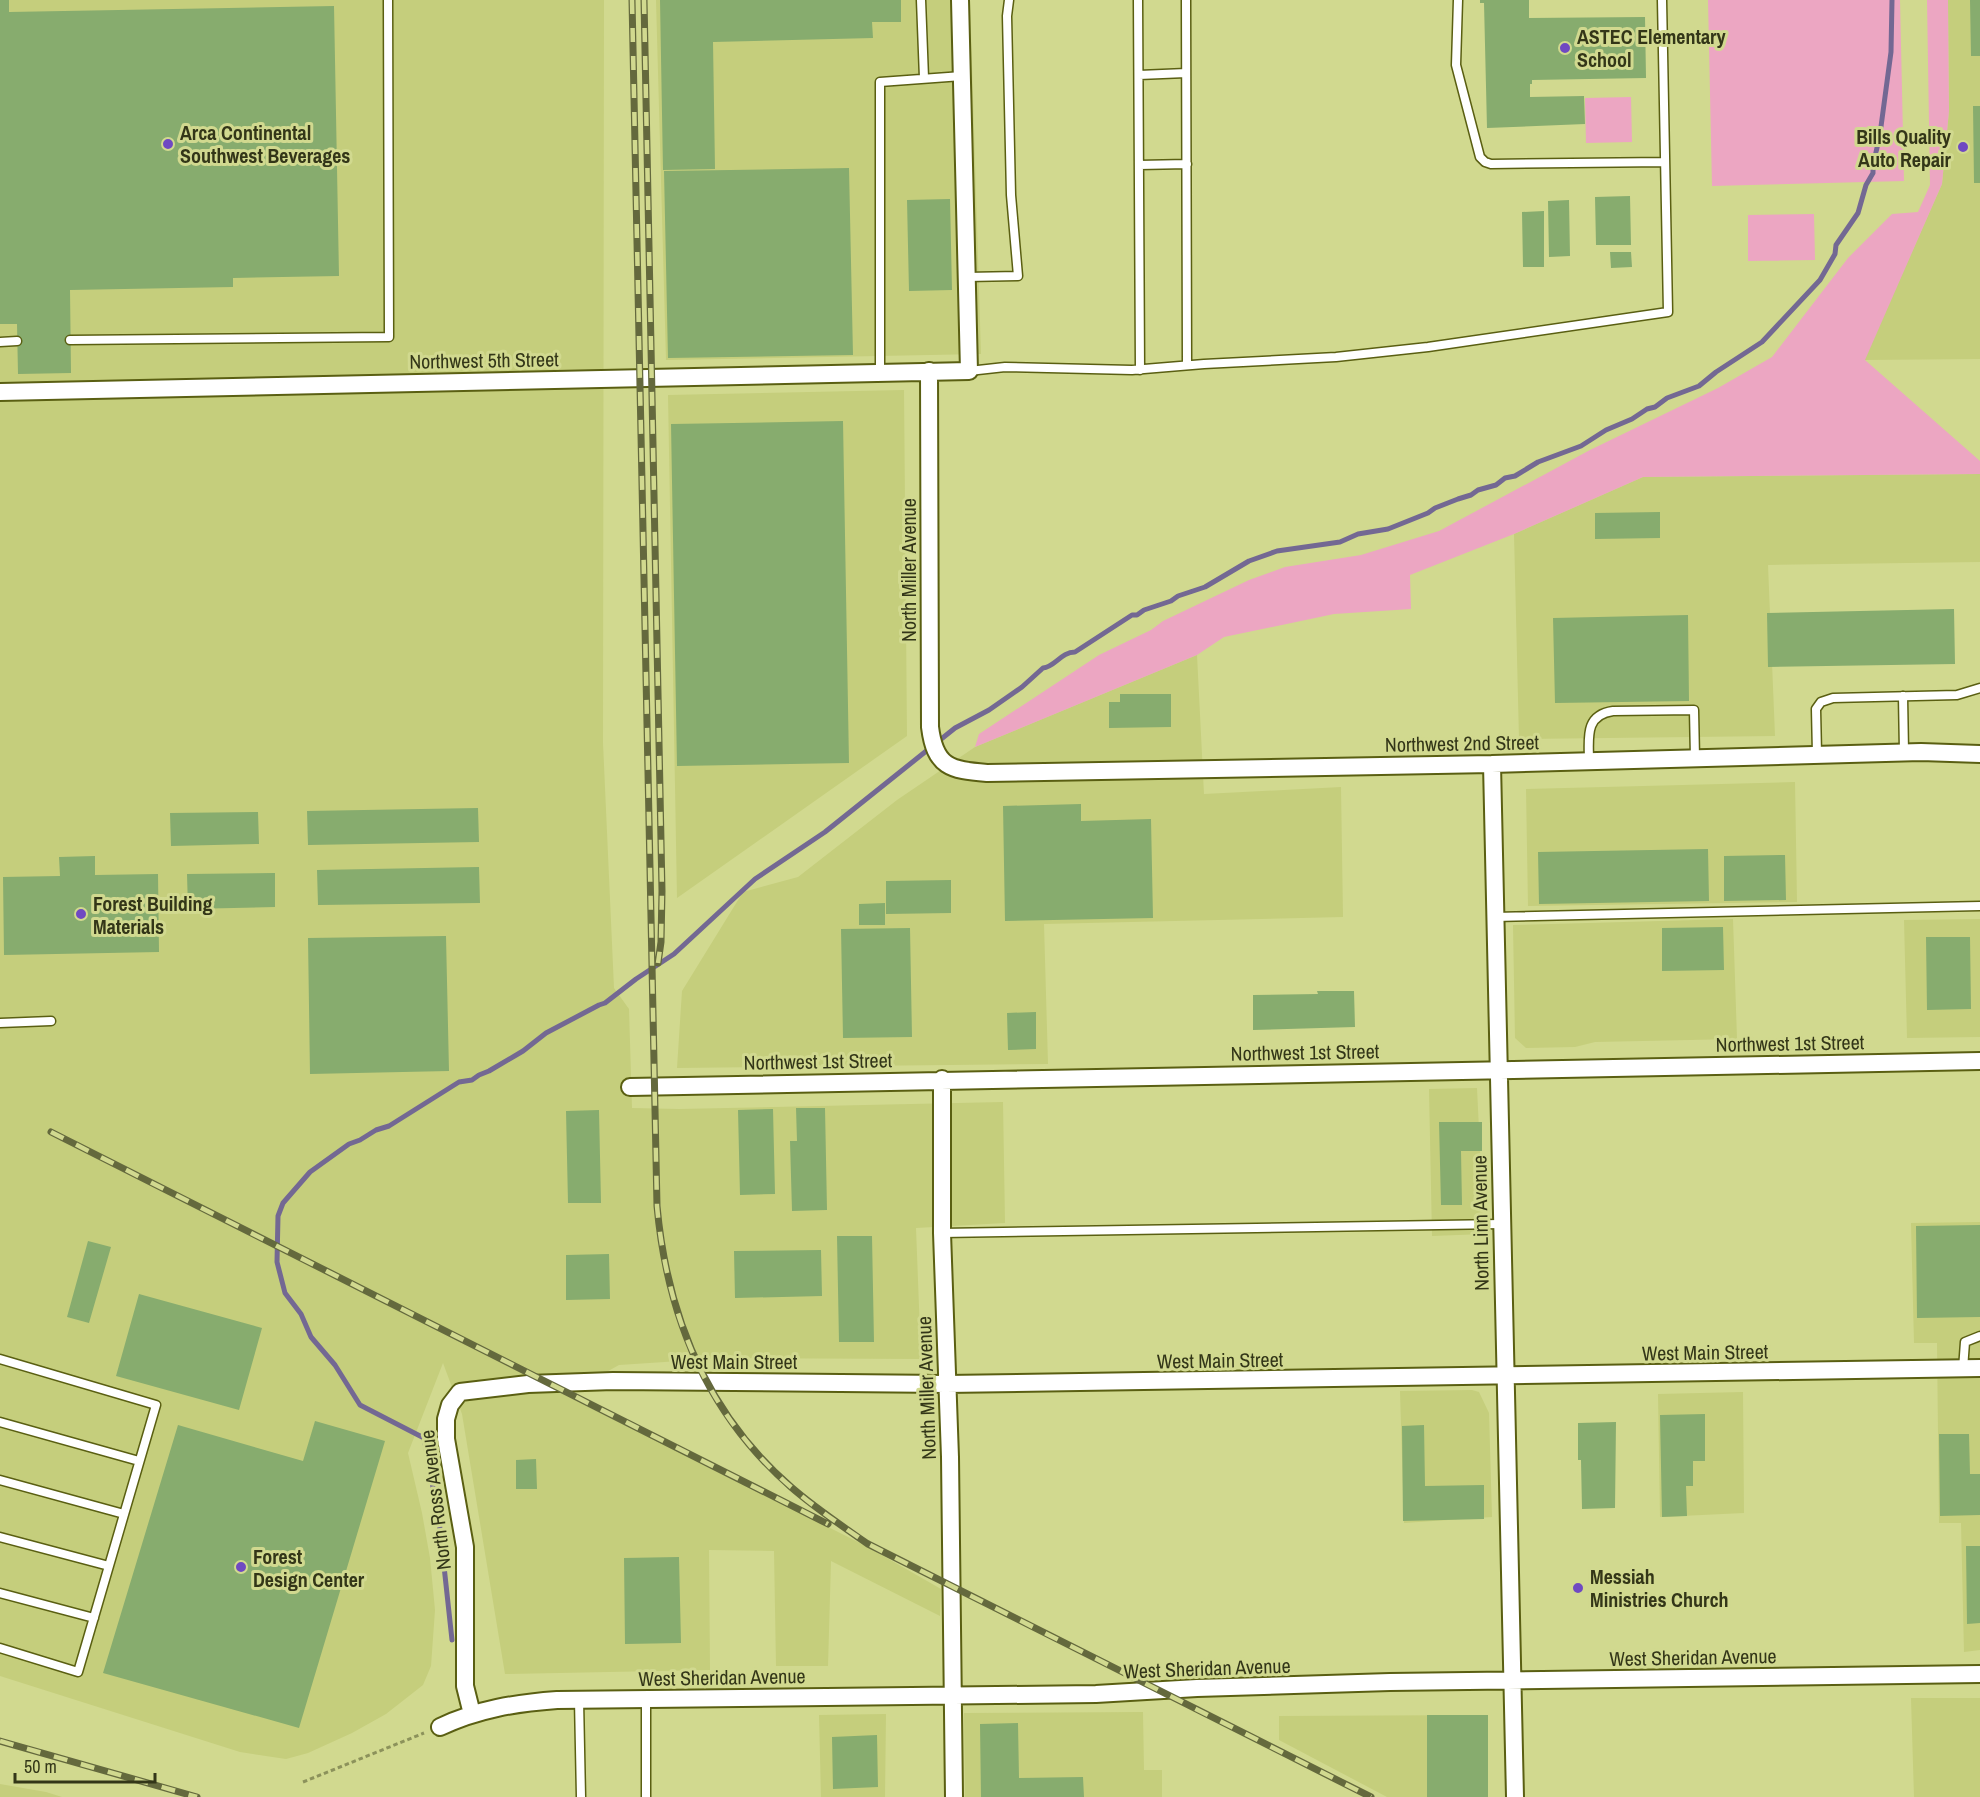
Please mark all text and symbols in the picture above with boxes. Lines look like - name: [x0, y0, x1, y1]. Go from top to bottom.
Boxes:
- place label: ASTEC Elementary School: [1577, 23, 1726, 73]
- marker: ASTEC Elementary School: [1558, 41, 1572, 55]
- place label: Arca Continental Southwest Beverages: [180, 119, 350, 169]
- place label: Bills Quality Auto Repair: [1856, 123, 1952, 173]
- marker: Arca Continental Southwest Beverages: [161, 137, 175, 151]
- marker: Bills Quality Auto Repair: [1956, 140, 1970, 154]
- street label: Northwest 5th Street: [409, 345, 559, 375]
- street label: North Miller Avenue: [895, 498, 922, 642]
- street label: Northwest 2nd Street: [1385, 728, 1540, 758]
- place label: Forest Building Materials: [93, 890, 212, 940]
- marker: Forest Building Materials: [74, 907, 88, 921]
- street label: Northwest 1st Street: [1715, 1028, 1865, 1058]
- street label: Northwest 1st Street: [1230, 1037, 1380, 1067]
- street label: Northwest 1st Street: [743, 1046, 893, 1076]
- street label: North Linn Avenue: [1465, 1155, 1495, 1291]
- street label: North Miller Avenue: [910, 1316, 942, 1460]
- street label: West Main Street: [1642, 1337, 1769, 1367]
- street label: West Main Street: [1157, 1345, 1284, 1375]
- street label: West Main Street: [671, 1348, 798, 1375]
- street label: North Ross Avenue: [413, 1428, 457, 1572]
- place label: Forest Design Center: [253, 1543, 365, 1593]
- marker: Forest Design Center: [234, 1560, 248, 1574]
- place label: Messiah Ministries Church: [1590, 1563, 1729, 1613]
- marker: Messiah Ministries Church: [1571, 1581, 1585, 1595]
- street label: West Sheridan Avenue: [1609, 1642, 1777, 1672]
- street label: West Sheridan Avenue: [1123, 1652, 1291, 1684]
- street label: West Sheridan Avenue: [638, 1662, 806, 1692]
- scale bar: [15, 1746, 154, 1784]
- text: 50 m: [24, 1754, 57, 1779]

